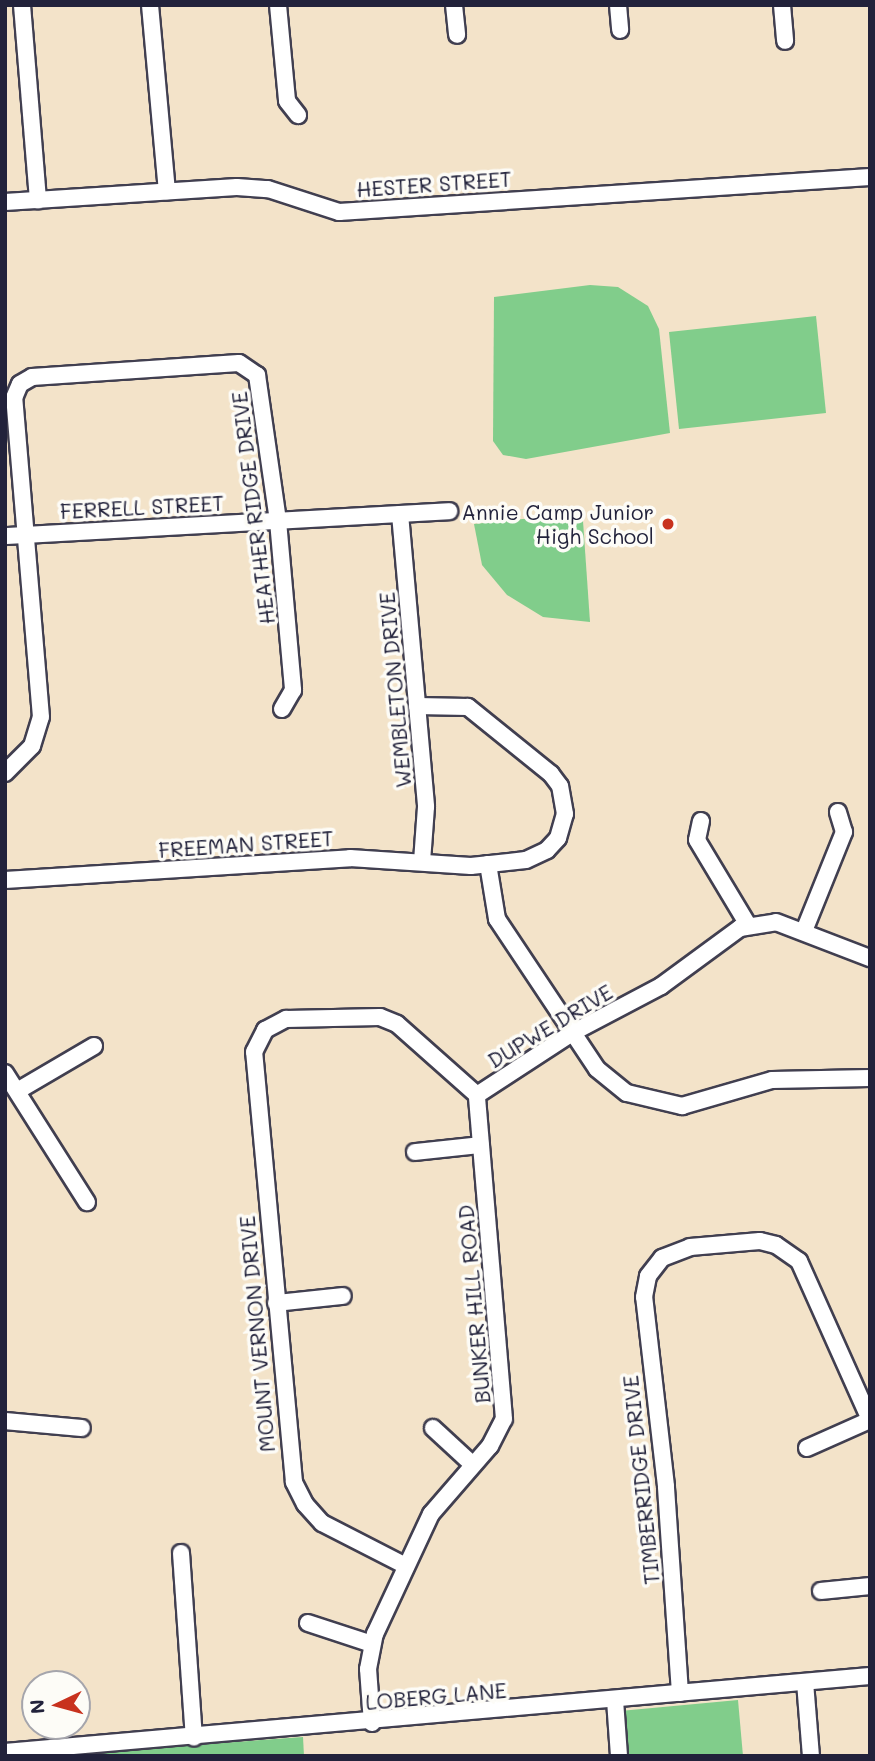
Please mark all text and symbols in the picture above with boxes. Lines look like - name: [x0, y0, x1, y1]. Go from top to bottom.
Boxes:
- street label: HESTER STREET: [356, 166, 512, 202]
- street label: HEATHER RIDGE DRIVE: [226, 390, 280, 626]
- street label: FERRELL STREET: [59, 490, 225, 524]
- place label: Annie Camp Junior High School: [461, 499, 654, 549]
- marker: Annie Camp Junior High School: [660, 516, 676, 532]
- street label: WEMBLETON DRIVE: [374, 591, 416, 789]
- street label: FREEMAN STREET: [158, 825, 334, 863]
- street label: DUPWE DRIVE: [483, 979, 617, 1073]
- street label: BUNKER HILL ROAD: [453, 1204, 495, 1404]
- street label: MOUNT VERNON DRIVE: [234, 1215, 280, 1453]
- street label: TIMBERRIDGE DRIVE: [617, 1374, 665, 1586]
- north arrow: [21, 1670, 91, 1740]
- street label: LOBERG LANE: [364, 1677, 508, 1715]
- text: N: [23, 1698, 50, 1715]

